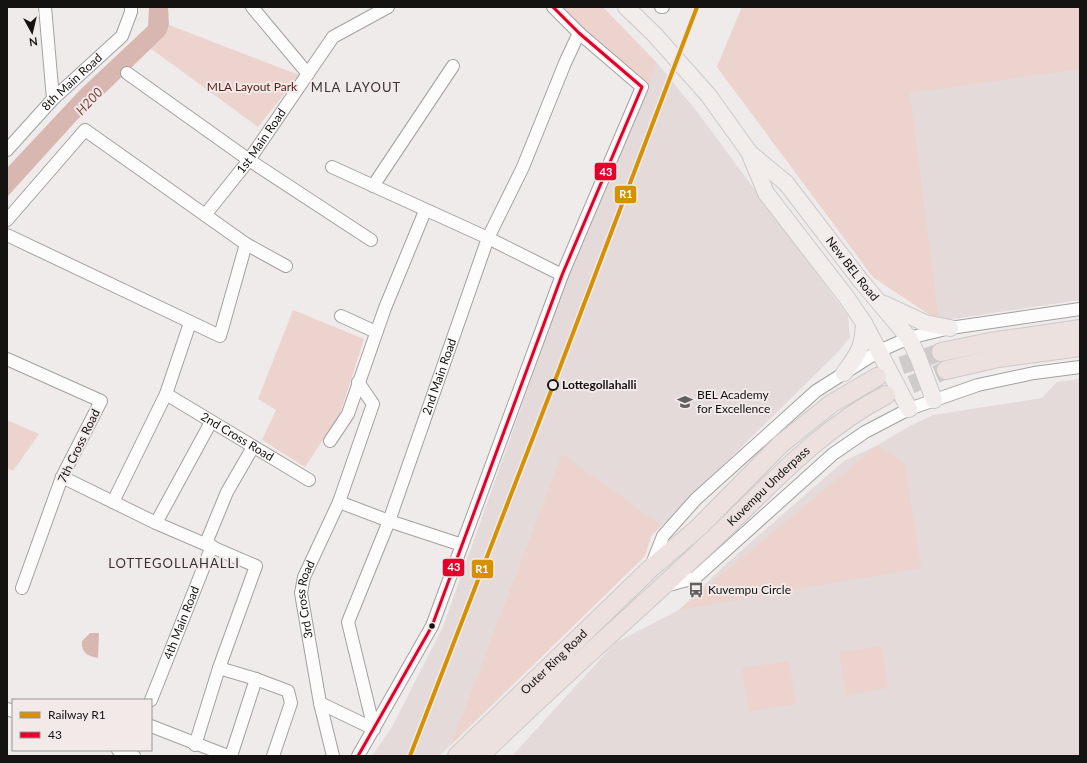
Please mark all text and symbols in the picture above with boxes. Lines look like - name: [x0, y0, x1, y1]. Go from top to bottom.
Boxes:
- north arrow: [12, 12, 52, 52]
- text: N: [28, 35, 39, 49]
- street label: 8th Main Road: [38, 50, 105, 114]
- park label: MLA Layout Park: [207, 79, 298, 94]
- district label: MLA LAYOUT: [311, 79, 401, 95]
- water label: H200: [72, 84, 106, 118]
- street label: 1st Main Road: [233, 106, 289, 176]
- line badge: 43: [594, 162, 617, 181]
- text: 43: [600, 165, 612, 178]
- line badge: R1: [614, 185, 637, 204]
- text: R1: [619, 187, 633, 200]
- street label: New BEL Road: [823, 233, 883, 304]
- street label: 2nd Main Road: [419, 336, 459, 417]
- place label: Lottegollahalli: [562, 377, 637, 392]
- marker: Lottegollahalli: [547, 379, 559, 391]
- place label: BEL Academy for Excellence: [697, 387, 770, 416]
- school or university icon: BEL Academy for Excellence: [676, 393, 694, 411]
- street label: 7th Cross Road: [54, 407, 103, 485]
- street label: 2nd Cross Road: [198, 409, 277, 464]
- street label: Kuvempu Underpass: [724, 443, 813, 529]
- district label: LOTTEGOLLAHALLI: [108, 555, 240, 571]
- street label: 3rd Cross Road: [293, 558, 318, 640]
- line badge: 43: [442, 558, 465, 577]
- line badge: R1: [471, 559, 494, 579]
- text: 43: [448, 560, 460, 573]
- text: R1: [475, 562, 489, 575]
- bus stop icon: Kuvempu Circle: [687, 581, 705, 599]
- place label: Kuvempu Circle: [708, 582, 791, 597]
- street label: 4th Main Road: [160, 584, 202, 661]
- unlabelled marker: [427, 621, 437, 631]
- street label: Outer Ring Road: [517, 626, 590, 697]
- legend: [12, 699, 152, 751]
- text: Railway R1: [48, 707, 106, 722]
- text: 43: [48, 727, 62, 742]

